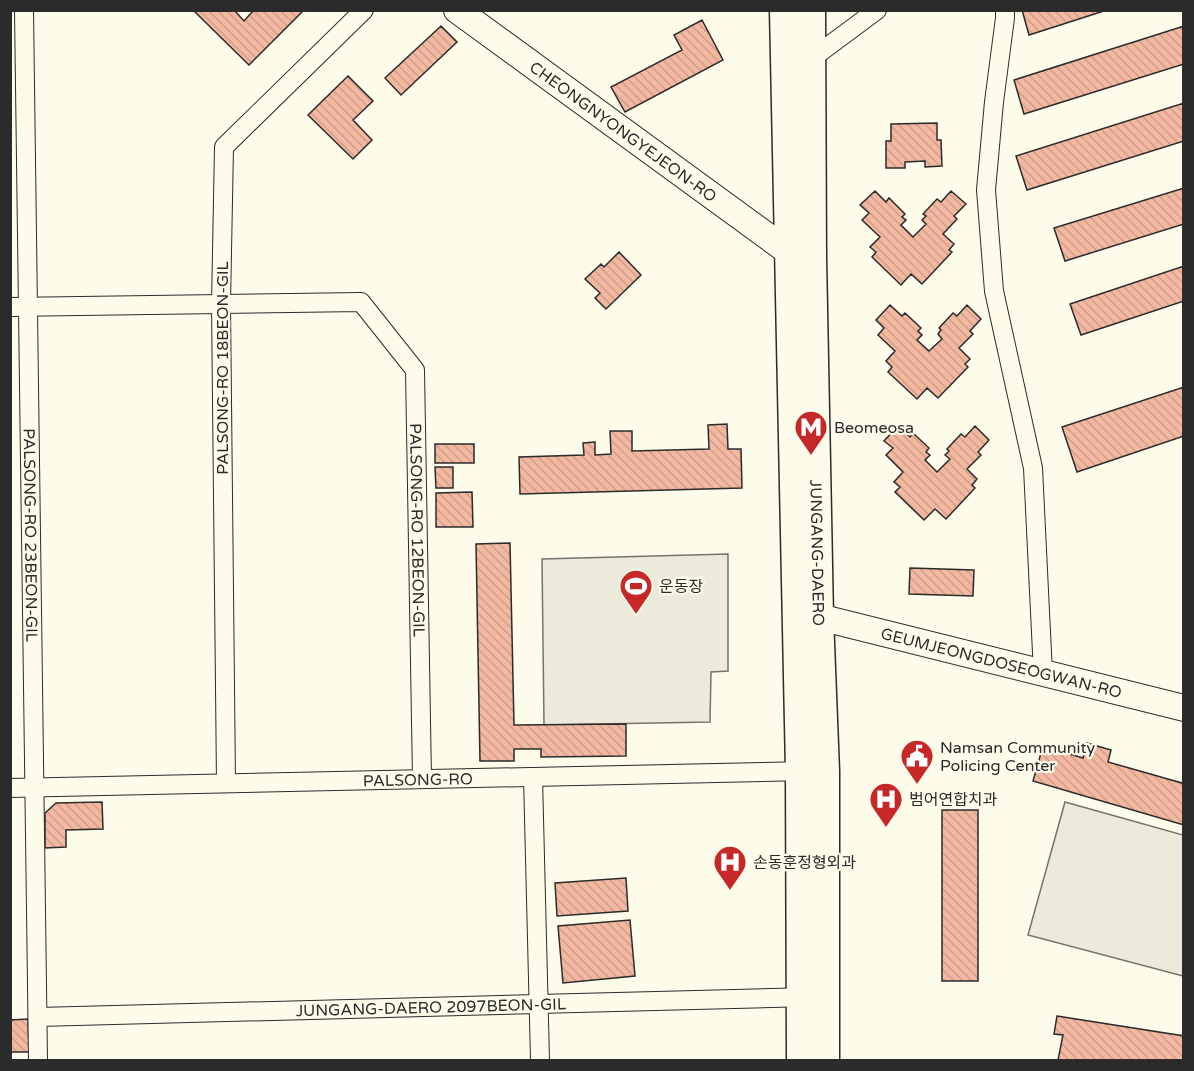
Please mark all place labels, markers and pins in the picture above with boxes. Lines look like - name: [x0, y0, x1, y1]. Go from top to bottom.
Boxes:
- metro station icon: Beomeosa: [793, 409, 829, 456]
- place label: Beomeosa: [834, 418, 914, 438]
- sports icon: 운동장: [618, 568, 654, 615]
- place label: 운동장: [659, 577, 703, 597]
- public building icon: Namsan Community Policing Center: [899, 738, 935, 785]
- place label: Namsan Community Policing Center: [940, 738, 1096, 776]
- hospital icon: 범어연합치과: [868, 781, 904, 828]
- place label: 범어연합치과: [909, 790, 998, 810]
- hospital icon: 손동훈정형외과: [712, 844, 748, 891]
- place label: 손동훈정형외과: [753, 853, 856, 873]

